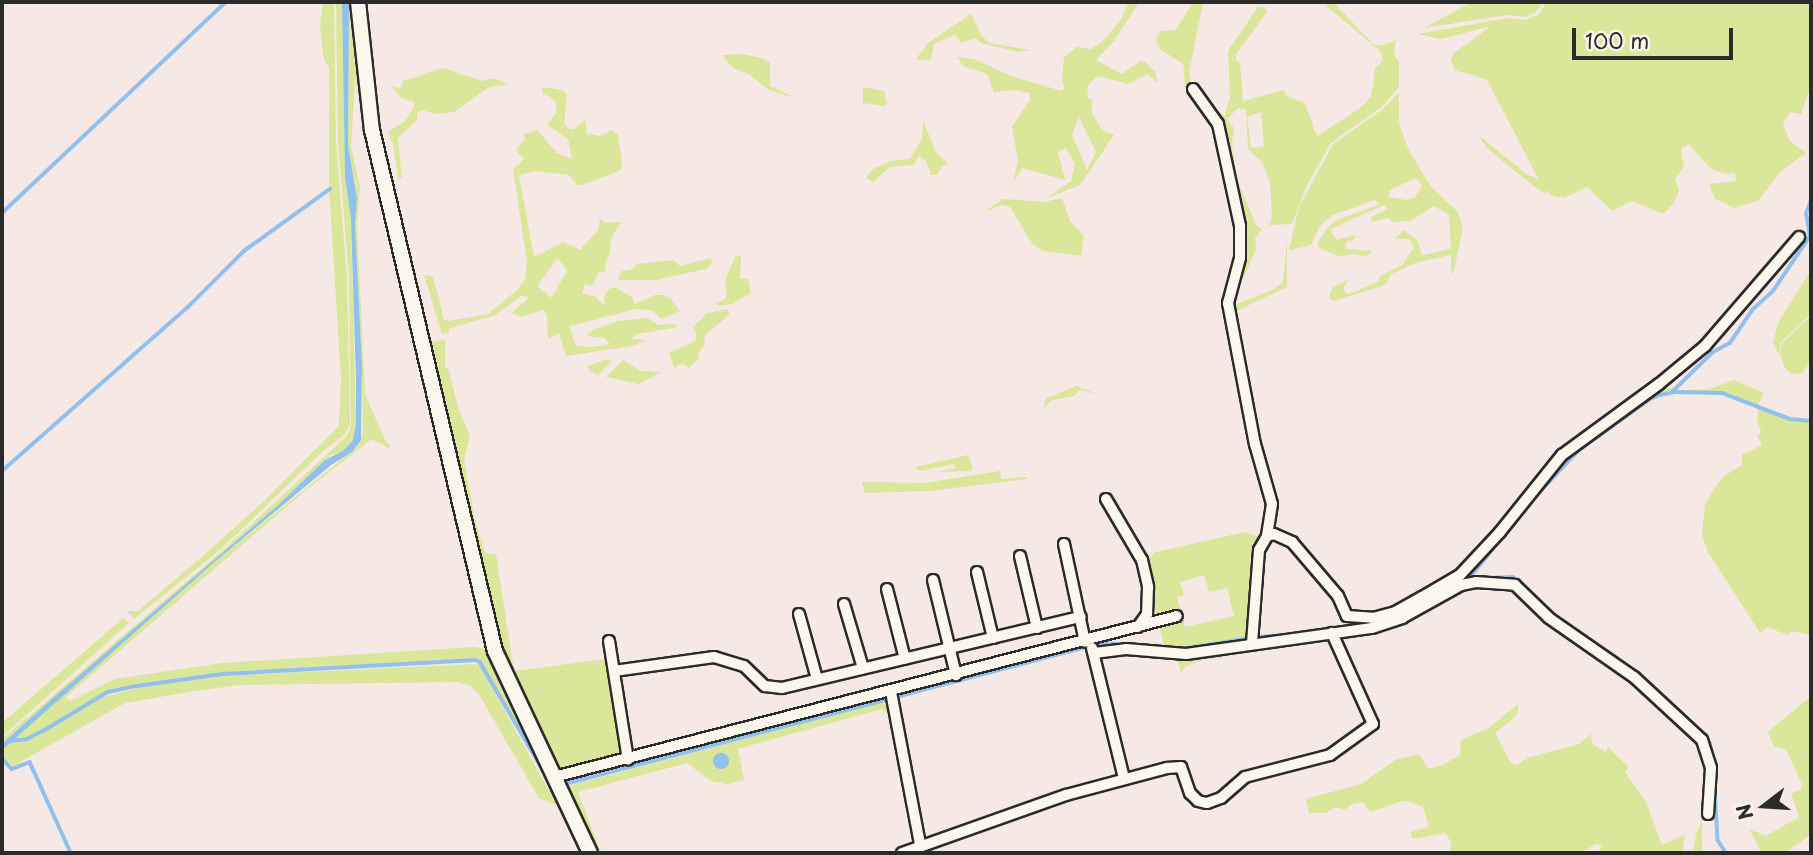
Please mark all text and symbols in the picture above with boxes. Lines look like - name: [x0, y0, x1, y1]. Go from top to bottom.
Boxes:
- scale bar: [1575, 14, 1736, 58]
- text: 100 m: [1585, 24, 1649, 56]
- north arrow: [1729, 771, 1799, 841]
- text: N: [1728, 801, 1760, 823]

